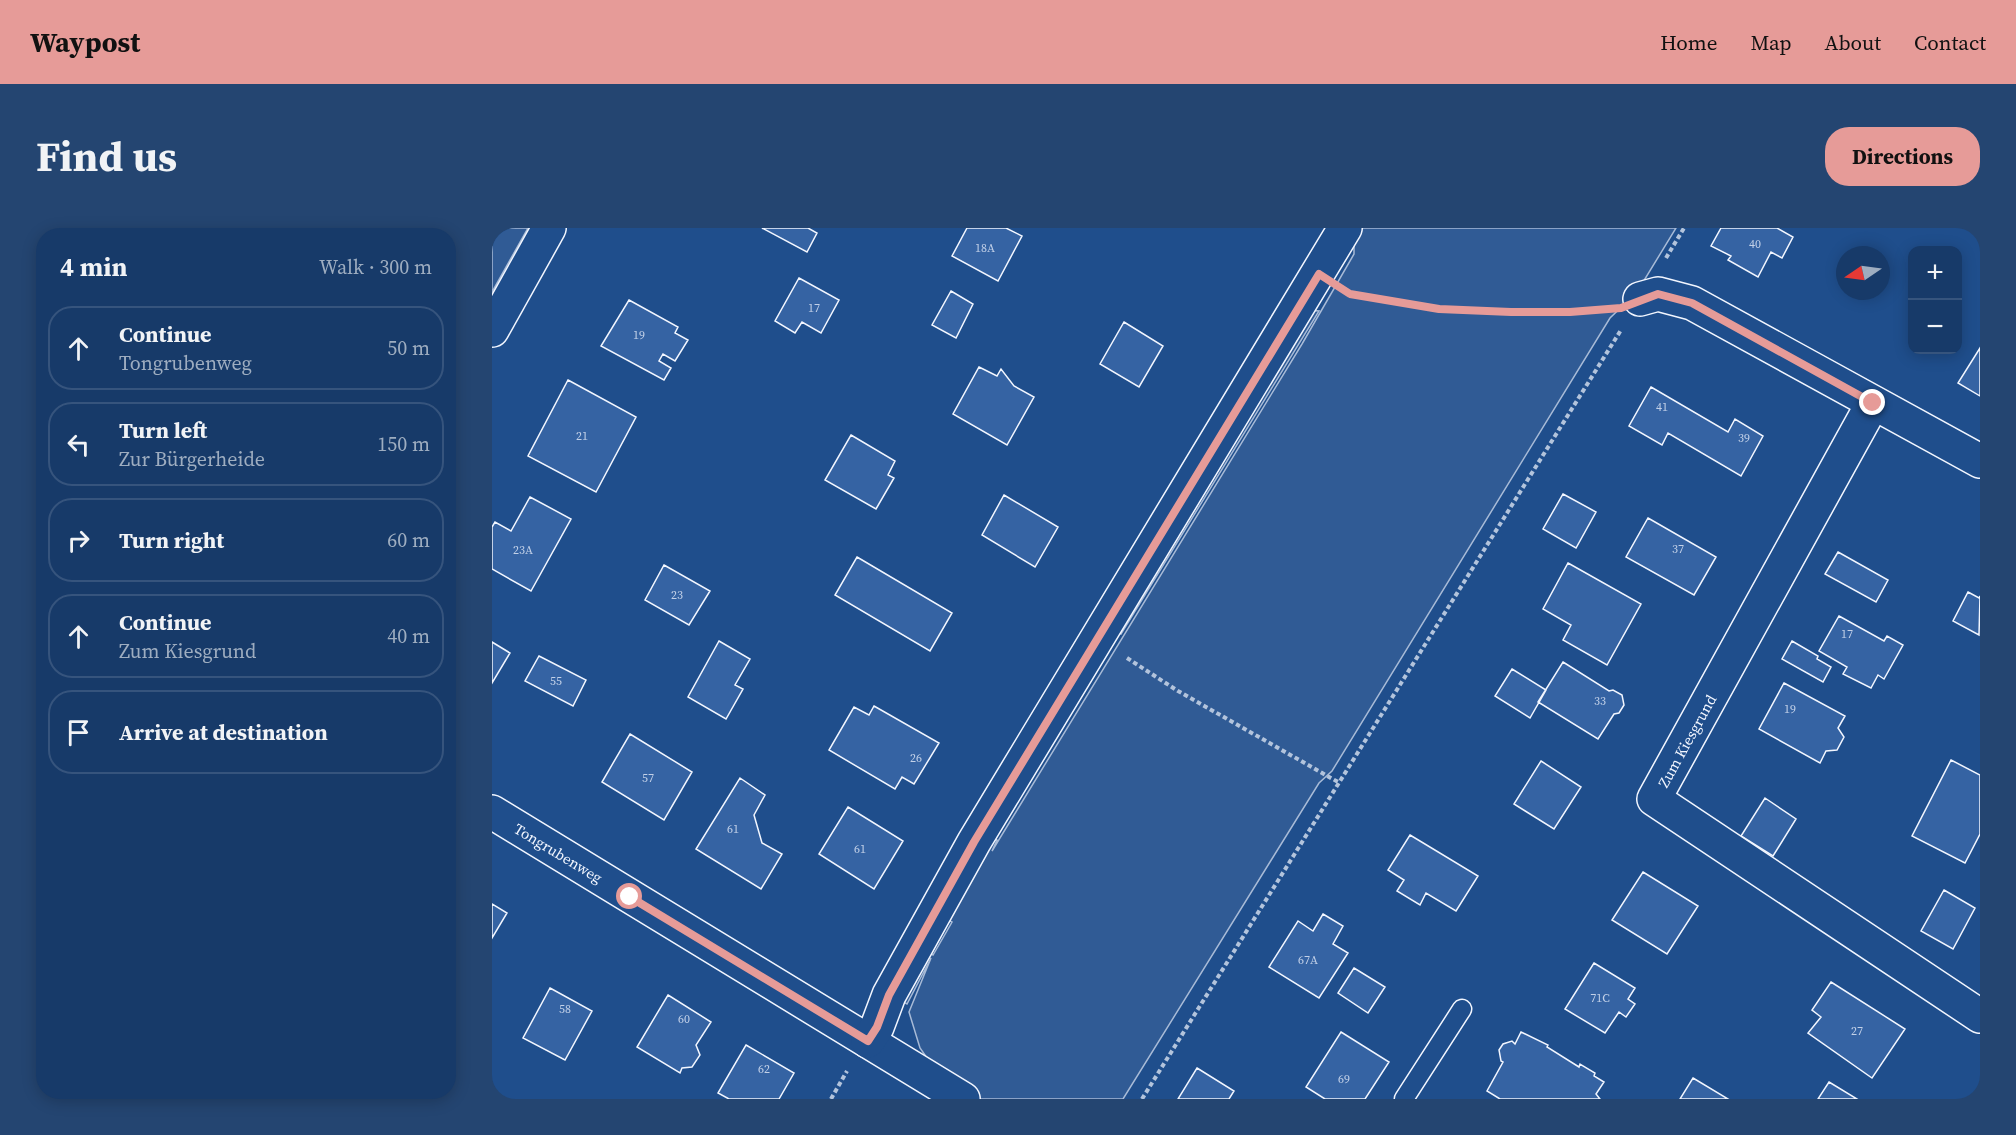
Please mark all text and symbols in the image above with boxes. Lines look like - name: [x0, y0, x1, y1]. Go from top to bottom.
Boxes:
- text: Waypost: [30, 23, 140, 61]
- text: Home: [1660, 28, 1718, 57]
- text: Map: [1751, 28, 1792, 57]
- text: About: [1825, 28, 1881, 57]
- text: Contact: [1914, 28, 1986, 57]
- text: Find us: [36, 127, 177, 185]
- button: Directions: [1825, 127, 1980, 186]
- house number: 40: [1749, 236, 1761, 252]
- house number: 18A: [975, 240, 995, 256]
- north arrow: [1836, 246, 1890, 300]
- map controls: [1908, 246, 1962, 354]
- button: +: [1908, 246, 1962, 300]
- text: 4 min: [60, 249, 127, 285]
- text: Walk · 300 m: [319, 253, 432, 281]
- house number: 17: [808, 300, 820, 316]
- button: −: [1908, 300, 1962, 354]
- text: Continue: [119, 319, 212, 349]
- house number: 19: [633, 327, 645, 343]
- icon: ahead: [62, 332, 95, 365]
- text: 50 m: [387, 334, 430, 362]
- text: Tongrubenweg: [119, 349, 252, 377]
- route end: [1859, 389, 1885, 415]
- house number: 41: [1656, 399, 1668, 415]
- text: Turn left: [119, 415, 207, 445]
- icon: left: [62, 428, 95, 461]
- house number: 21: [576, 428, 588, 444]
- text: 150 m: [377, 430, 430, 458]
- house number: 39: [1738, 430, 1750, 446]
- text: Zur Bürgerheide: [119, 445, 265, 473]
- icon: right: [62, 524, 95, 557]
- text: Turn right: [119, 525, 224, 555]
- text: 60 m: [387, 526, 430, 554]
- house number: 37: [1672, 541, 1684, 557]
- house number: 23A: [513, 542, 533, 558]
- house number: 23: [671, 587, 683, 603]
- text: Continue: [119, 607, 212, 637]
- icon: ahead: [62, 620, 95, 653]
- text: 40 m: [387, 622, 430, 650]
- house number: 17: [1841, 626, 1853, 642]
- text: Zum Kiesgrund: [119, 637, 256, 665]
- house number: 55: [550, 673, 562, 689]
- street label: Zum Kiesgrund: [1653, 690, 1721, 791]
- house number: 33: [1594, 693, 1606, 709]
- house number: 19: [1784, 701, 1796, 717]
- icon: arrive: [62, 716, 95, 749]
- text: Arrive at destination: [119, 717, 328, 747]
- house number: 26: [910, 750, 922, 766]
- house number: 57: [642, 770, 654, 786]
- street label: Tongrubenweg: [511, 818, 607, 888]
- house number: 61: [727, 821, 739, 837]
- house number: 61: [854, 841, 866, 857]
- route start: [616, 883, 642, 909]
- house number: 67A: [1298, 952, 1318, 968]
- house number: 71C: [1590, 990, 1610, 1006]
- house number: 58: [559, 1001, 571, 1017]
- house number: 60: [678, 1011, 690, 1027]
- house number: 27: [1851, 1023, 1863, 1039]
- house number: 62: [758, 1061, 770, 1077]
- house number: 69: [1338, 1071, 1350, 1087]

